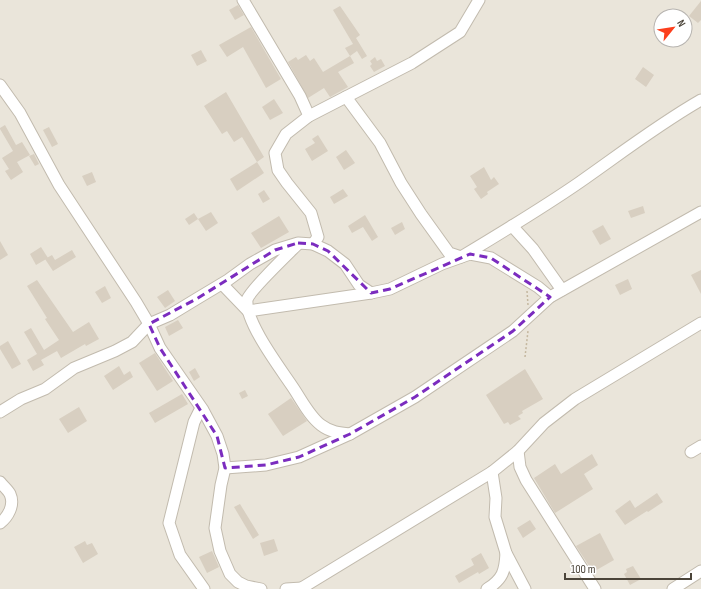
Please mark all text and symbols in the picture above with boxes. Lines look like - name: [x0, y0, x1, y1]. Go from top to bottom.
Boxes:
- north arrow: [653, 8, 693, 48]
- text: N: [674, 17, 688, 29]
- scale bar: [565, 555, 691, 581]
- text: 100 m: [571, 562, 596, 577]

